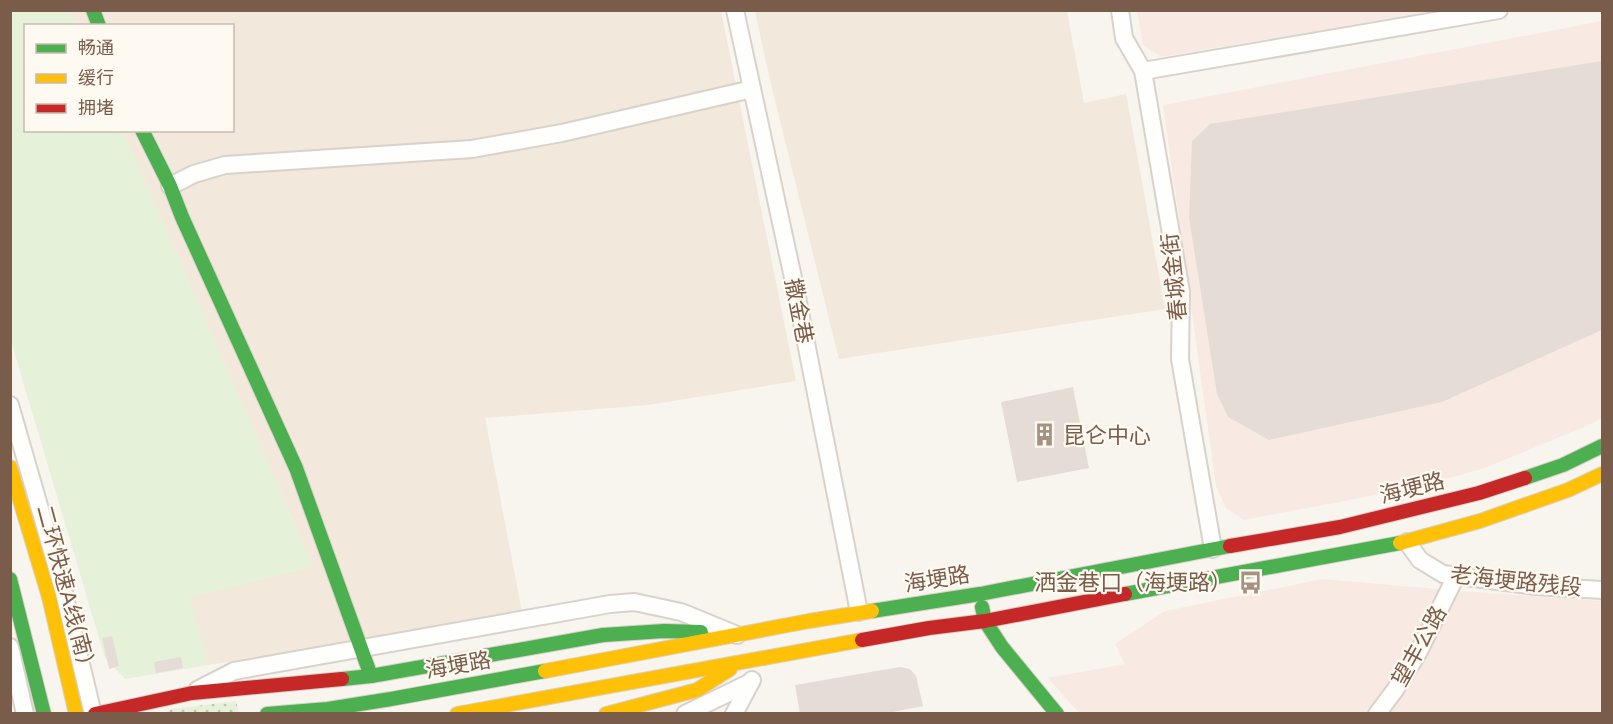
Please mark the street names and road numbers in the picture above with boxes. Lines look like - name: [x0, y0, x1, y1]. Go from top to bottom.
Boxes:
- street label: 春城金街: [1156, 232, 1192, 322]
- street label: 撒金巷: [779, 276, 819, 346]
- street label: 海埂路: [1377, 467, 1447, 509]
- street label: 二环快速A线(南): [31, 502, 99, 666]
- street label: 海埂路: [902, 561, 972, 597]
- street label: 老海埂路残段: [1449, 561, 1583, 601]
- street label: 望丰公路: [1386, 601, 1452, 691]
- street label: 海埂路: [423, 646, 493, 684]

